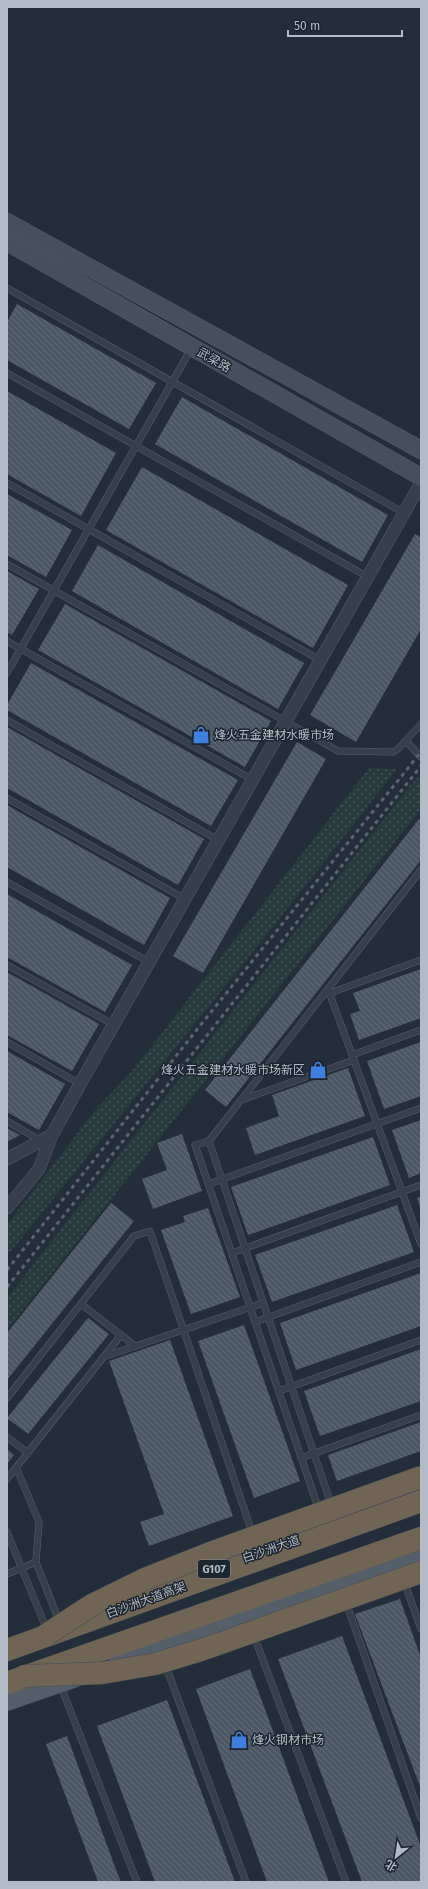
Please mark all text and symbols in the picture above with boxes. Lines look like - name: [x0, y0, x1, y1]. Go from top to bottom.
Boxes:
- scale bar: [288, 12, 402, 38]
- text: 50 m: [294, 19, 320, 33]
- street label: 武梁路: [195, 345, 233, 375]
- shop icon: 烽火五金建材水暖市场: [191, 725, 211, 745]
- place label: 烽火五金建材水暖市场: [214, 728, 334, 742]
- shop icon: 烽火五金建材水暖市场新区: [308, 1060, 328, 1080]
- place label: 烽火五金建材水暖市场新区: [161, 1063, 305, 1077]
- street label: 白沙洲大道: [240, 1533, 302, 1565]
- road number: G107: [198, 1560, 230, 1578]
- street label: 白沙洲大道高架: [104, 1579, 188, 1621]
- shop icon: 烽火钢材市场: [229, 1730, 249, 1750]
- place label: 烽火钢材市场: [252, 1733, 324, 1747]
- north arrow: [376, 1837, 416, 1877]
- text: 北: [383, 1857, 399, 1874]

